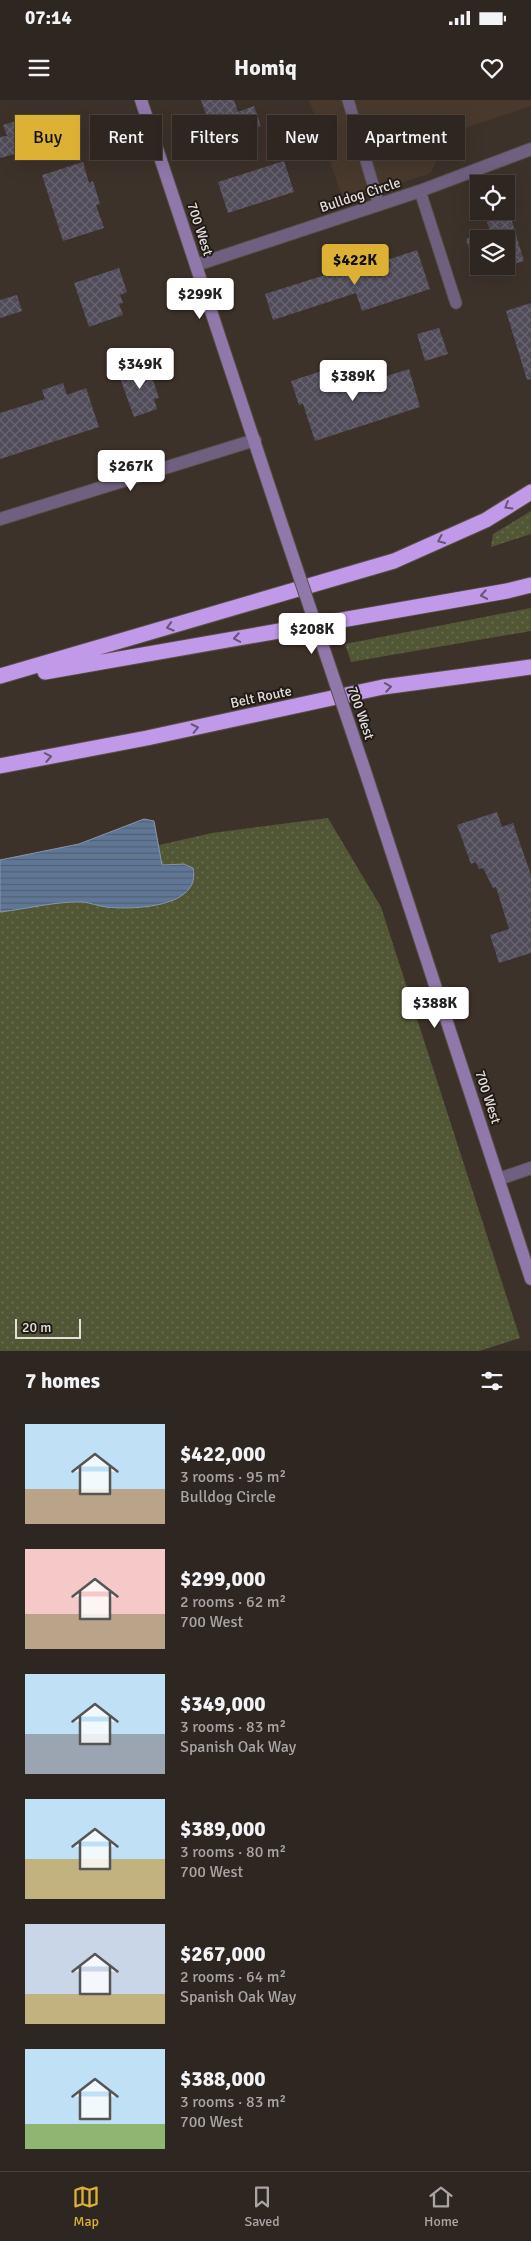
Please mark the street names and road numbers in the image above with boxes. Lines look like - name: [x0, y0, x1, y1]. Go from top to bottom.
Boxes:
- street label: Bulldog Circle: [317, 174, 403, 216]
- street label: 700 West: [183, 200, 217, 258]
- street label: Belt Route: [229, 682, 293, 712]
- street label: 700 West: [344, 684, 378, 742]
- street label: 700 West: [471, 1068, 505, 1126]

